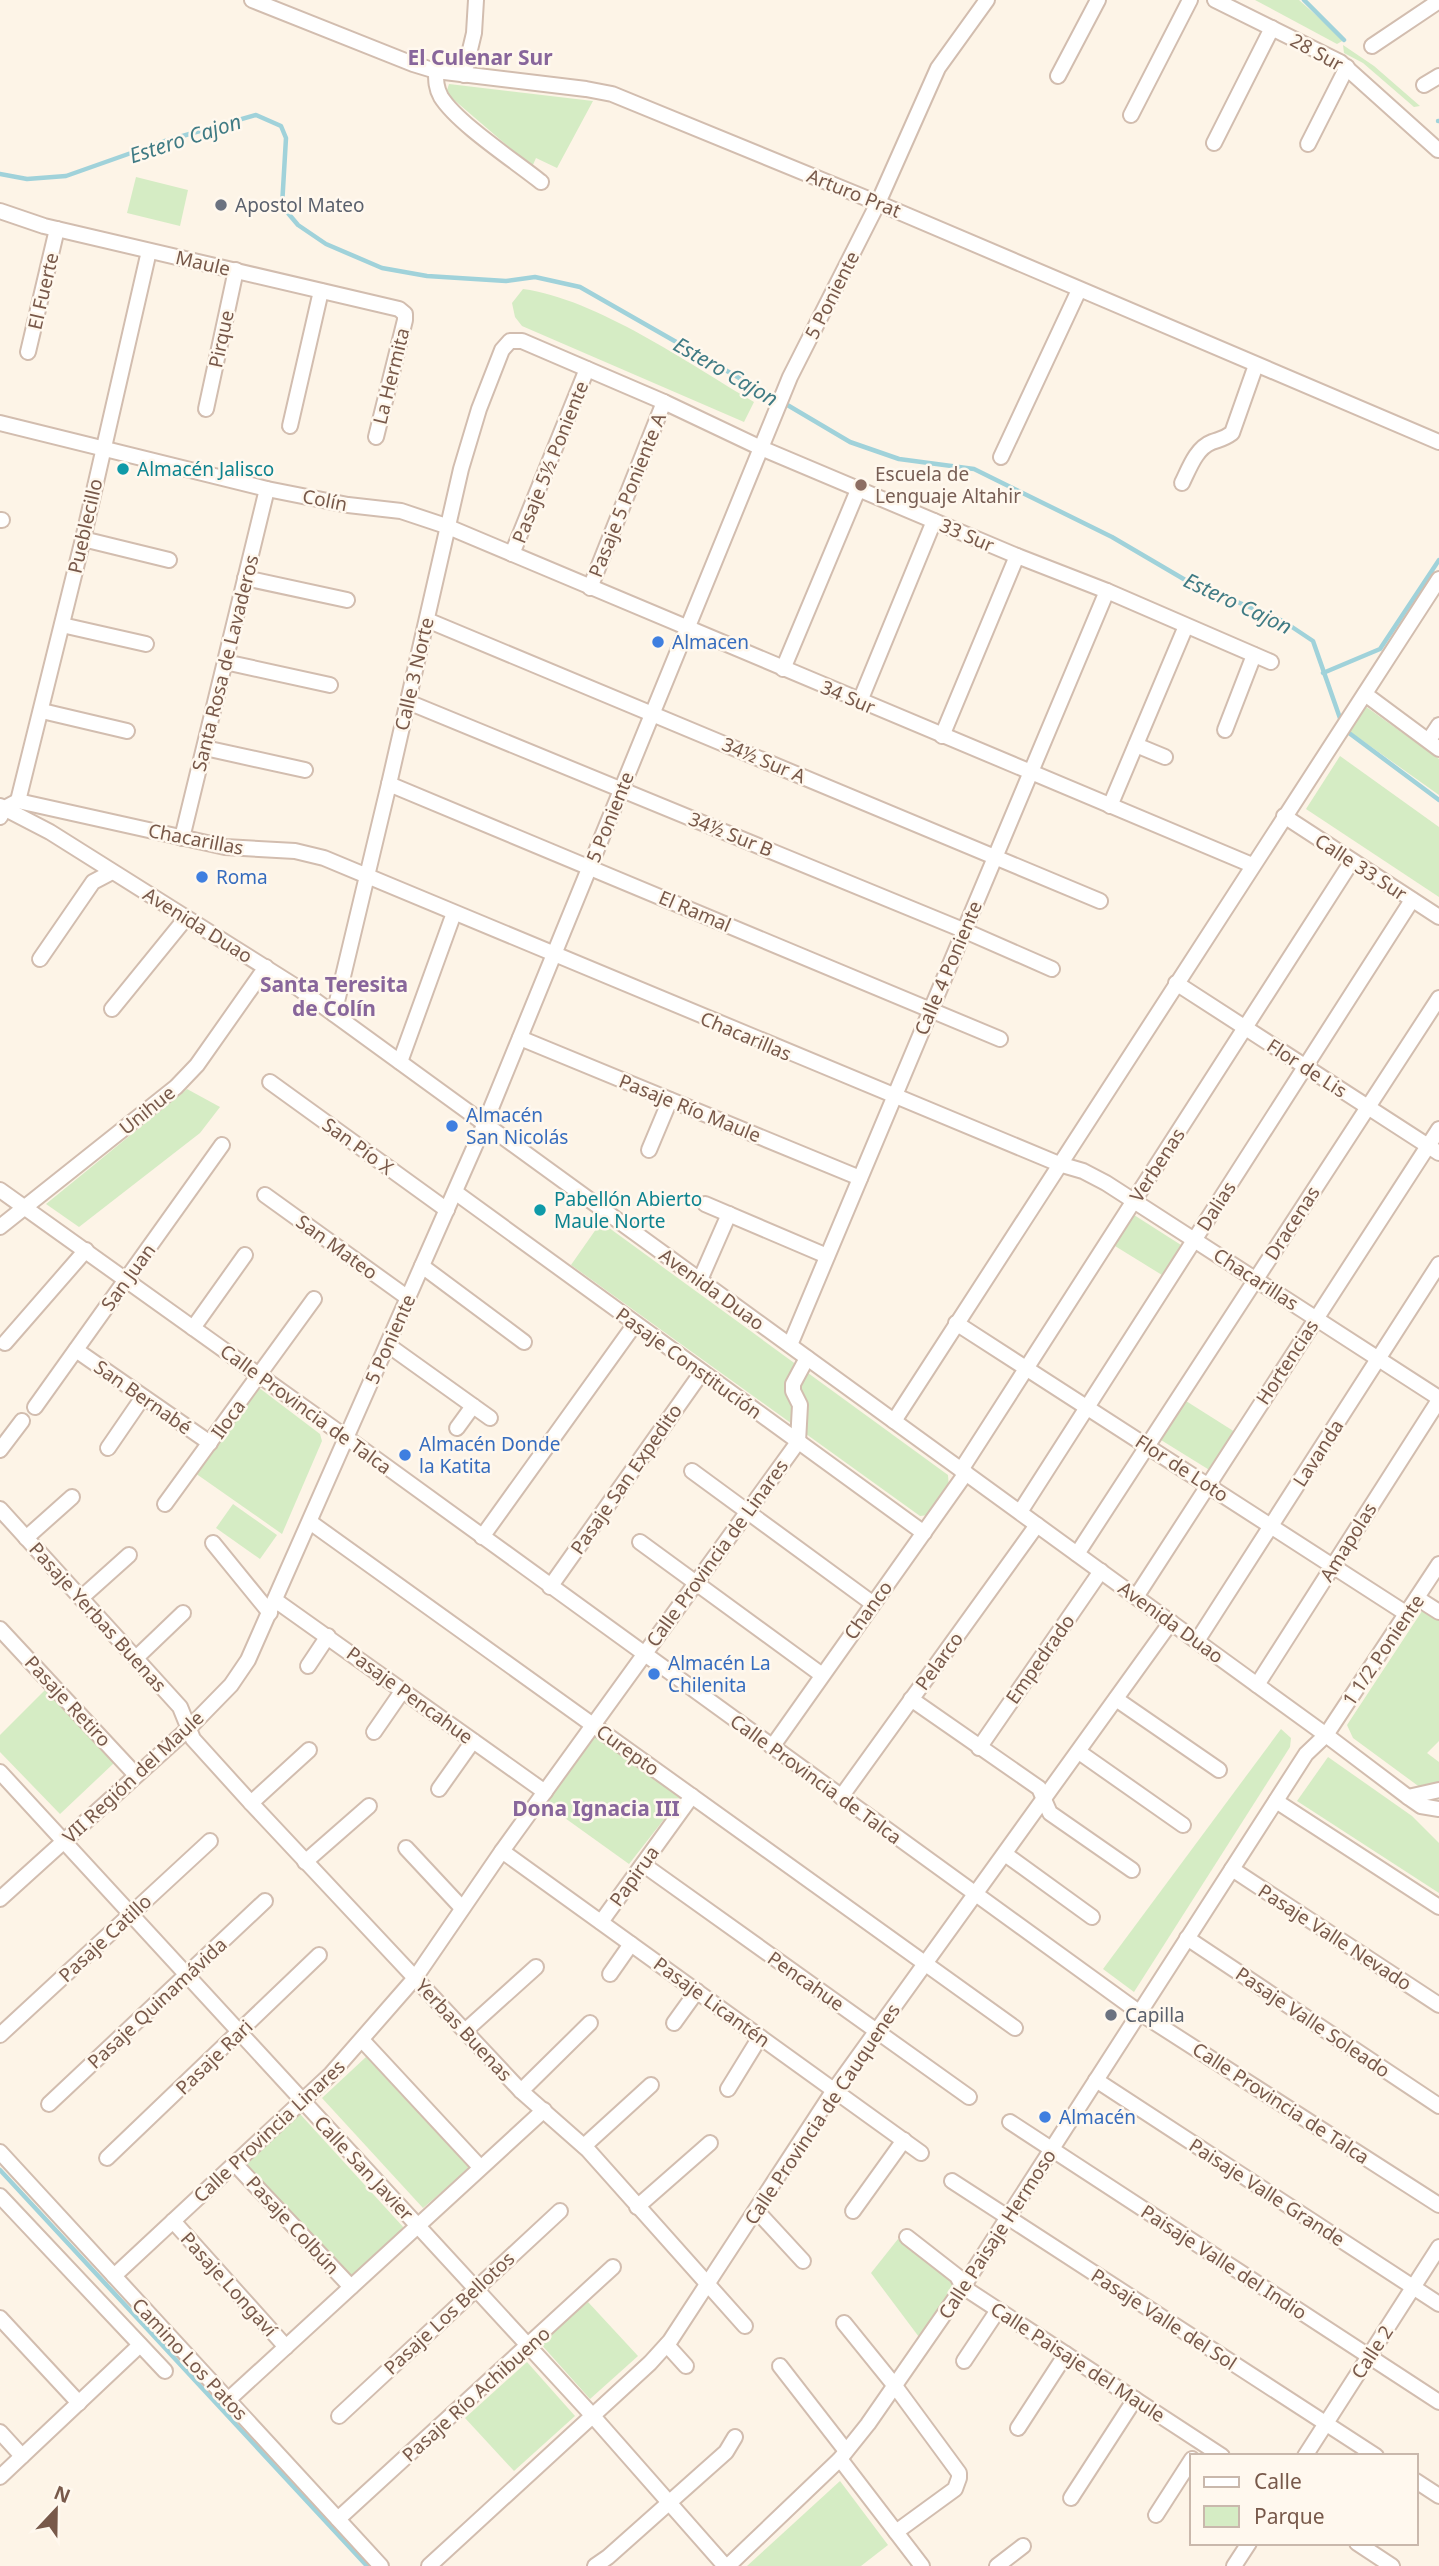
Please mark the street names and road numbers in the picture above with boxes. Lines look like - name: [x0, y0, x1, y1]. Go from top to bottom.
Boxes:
- street label: 28 Sur: [1286, 27, 1348, 77]
- street label: Arturo Prat: [803, 162, 905, 224]
- street label: Maule: [173, 244, 233, 282]
- street label: 5 Poniente: [799, 247, 865, 343]
- street label: El Fuerte: [22, 250, 64, 332]
- street label: Pirque: [202, 308, 240, 370]
- street label: La Hermita: [366, 325, 416, 427]
- street label: Pasaje 5½ Poniente: [506, 377, 594, 547]
- street label: Pasaje 5 Poniente A: [582, 408, 672, 581]
- street label: Pueblecillo: [61, 476, 109, 576]
- street label: Colín: [300, 483, 350, 517]
- street label: 33 Sur: [936, 512, 998, 558]
- street label: Santa Rosa de Lavaderos: [186, 552, 264, 774]
- street label: Calle 3 Norte: [388, 615, 440, 733]
- street label: 34 Sur: [817, 674, 879, 720]
- street label: 34½ Sur A: [718, 731, 811, 790]
- street label: 5 Poniente: [580, 768, 640, 866]
- street label: 34½ Sur B: [685, 805, 777, 863]
- street label: Chacarillas: [146, 817, 246, 861]
- street label: Calle 33 Sur: [1310, 828, 1412, 907]
- street label: Avenida Duao: [138, 881, 258, 969]
- street label: El Ramal: [655, 884, 735, 938]
- street label: Calle 4 Poniente: [908, 897, 988, 1039]
- street label: Chacarillas: [696, 1005, 796, 1067]
- street label: Flor de Lis: [1262, 1032, 1352, 1104]
- street label: Pasaje Río Maule: [615, 1068, 765, 1148]
- street label: Unihue: [114, 1080, 180, 1140]
- street label: San Pío X: [317, 1111, 399, 1181]
- street label: Verbenas: [1123, 1123, 1191, 1207]
- street label: Dalias: [1190, 1176, 1242, 1236]
- street label: Dracenas: [1258, 1181, 1326, 1265]
- street label: San Mateo: [291, 1209, 383, 1285]
- street label: San Juan: [95, 1238, 161, 1316]
- street label: Avenida Duao: [654, 1242, 770, 1336]
- street label: Chacarillas: [1208, 1242, 1304, 1316]
- street label: 5 Poniente: [359, 1290, 421, 1388]
- street label: Pasaje Constitución: [611, 1301, 767, 1425]
- street label: Hortencias: [1250, 1314, 1324, 1410]
- street label: Calle Provincia de Talca: [215, 1338, 397, 1480]
- street label: San Bernabé: [89, 1354, 197, 1440]
- street label: Iloca: [205, 1394, 251, 1444]
- street label: Pasaje San Expedito: [564, 1399, 688, 1559]
- street label: Lavanda: [1287, 1414, 1349, 1492]
- street label: Flor de Loto: [1130, 1428, 1234, 1508]
- street label: Calle Provincia de Linares: [640, 1454, 794, 1652]
- street label: Amapolas: [1314, 1498, 1382, 1586]
- street label: Pasaje Yerbas Buenas: [24, 1536, 172, 1698]
- street label: Chanco: [838, 1575, 898, 1645]
- street label: Avenida Duao: [1113, 1575, 1229, 1669]
- street label: 1 1/2 Poniente: [1336, 1589, 1430, 1711]
- street label: Empedrado: [1000, 1609, 1080, 1709]
- street label: Pelarco: [909, 1627, 969, 1695]
- street label: Pasaje Pencahue: [342, 1640, 478, 1750]
- street label: Pasaje Retiro: [19, 1650, 117, 1752]
- street label: VII Región del Maule: [57, 1705, 209, 1849]
- street label: Calle Provincia de Talca: [725, 1708, 907, 1850]
- street label: Curepto: [591, 1718, 665, 1782]
- street label: Papirua: [603, 1840, 665, 1912]
- street label: Pasaje Valle Nevado: [1253, 1878, 1417, 1996]
- street label: Pasaje Catillo: [53, 1888, 157, 1988]
- street label: Pasaje Quinamávida: [82, 1932, 232, 2074]
- street label: Pencahue: [763, 1945, 849, 2017]
- street label: Pasaje Licantén: [648, 1951, 776, 2053]
- street label: Pasaje Valle Soleado: [1231, 1961, 1395, 2083]
- street label: Yerbas Buenas: [410, 1973, 518, 2087]
- street label: Calle Provincia de Cauquenes: [738, 1998, 906, 2230]
- street label: Pasaje Rari: [170, 2014, 258, 2100]
- street label: Calle Provincia de Talca: [1188, 2036, 1374, 2170]
- street label: Calle Provincia Linares: [187, 2054, 351, 2208]
- street label: Calle San Javier: [309, 2110, 420, 2226]
- street label: Paisaje Valle Grande: [1184, 2132, 1350, 2252]
- street label: Calle Paisaje Hermoso: [932, 2144, 1062, 2324]
- street label: Pasaje Colbún: [241, 2170, 345, 2280]
- street label: Paisaje Valle del Indio: [1136, 2199, 1312, 2325]
- street label: Pasaje Longaví: [175, 2226, 284, 2343]
- street label: Pasaje Los Bellotos: [378, 2246, 520, 2380]
- street label: Pasaje Valle del Sol: [1086, 2262, 1242, 2376]
- street label: Camino Los Patos: [126, 2292, 254, 2426]
- street label: Calle Paisaje del Maule: [986, 2296, 1170, 2428]
- street label: Pasaje Río Achibueno: [396, 2320, 556, 2468]
- street label: Calle 2: [1345, 2320, 1399, 2384]

